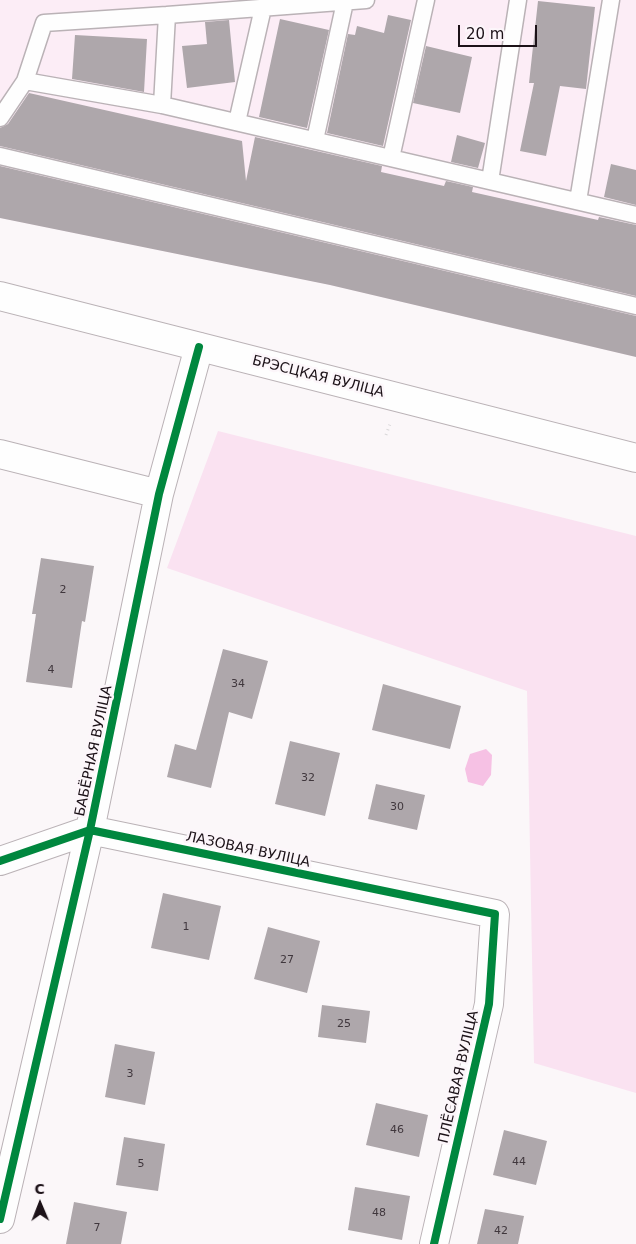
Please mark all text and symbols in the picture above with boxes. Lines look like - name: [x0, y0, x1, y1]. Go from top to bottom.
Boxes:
- scale bar: [461, 15, 540, 47]
- text: 20 m: [466, 25, 504, 43]
- street label: БРЭСЦКАЯ ВУЛІЦА: [250, 352, 386, 402]
- house number: 2: [60, 583, 66, 597]
- house number: 4: [48, 663, 54, 677]
- house number: 34: [231, 677, 245, 691]
- street label: БАБЁРНАЯ ВУЛІЦА: [72, 684, 116, 818]
- house number: 32: [301, 771, 315, 785]
- house number: 30: [390, 800, 404, 814]
- street label: ЛАЗОВАЯ ВУЛІЦА: [184, 829, 312, 871]
- house number: 1: [183, 920, 189, 934]
- house number: 27: [280, 953, 294, 967]
- street label: ПЛЁСАВАЯ ВУЛІЦА: [436, 1009, 482, 1145]
- house number: 25: [337, 1017, 351, 1031]
- house number: 3: [127, 1067, 133, 1081]
- house number: 46: [390, 1123, 404, 1137]
- house number: 44: [512, 1155, 526, 1169]
- house number: 5: [138, 1157, 144, 1171]
- north arrow: [15, 1179, 65, 1229]
- text: С: [34, 1181, 45, 1197]
- house number: 48: [372, 1206, 386, 1220]
- house number: 7: [94, 1221, 100, 1235]
- house number: 42: [494, 1224, 508, 1238]

